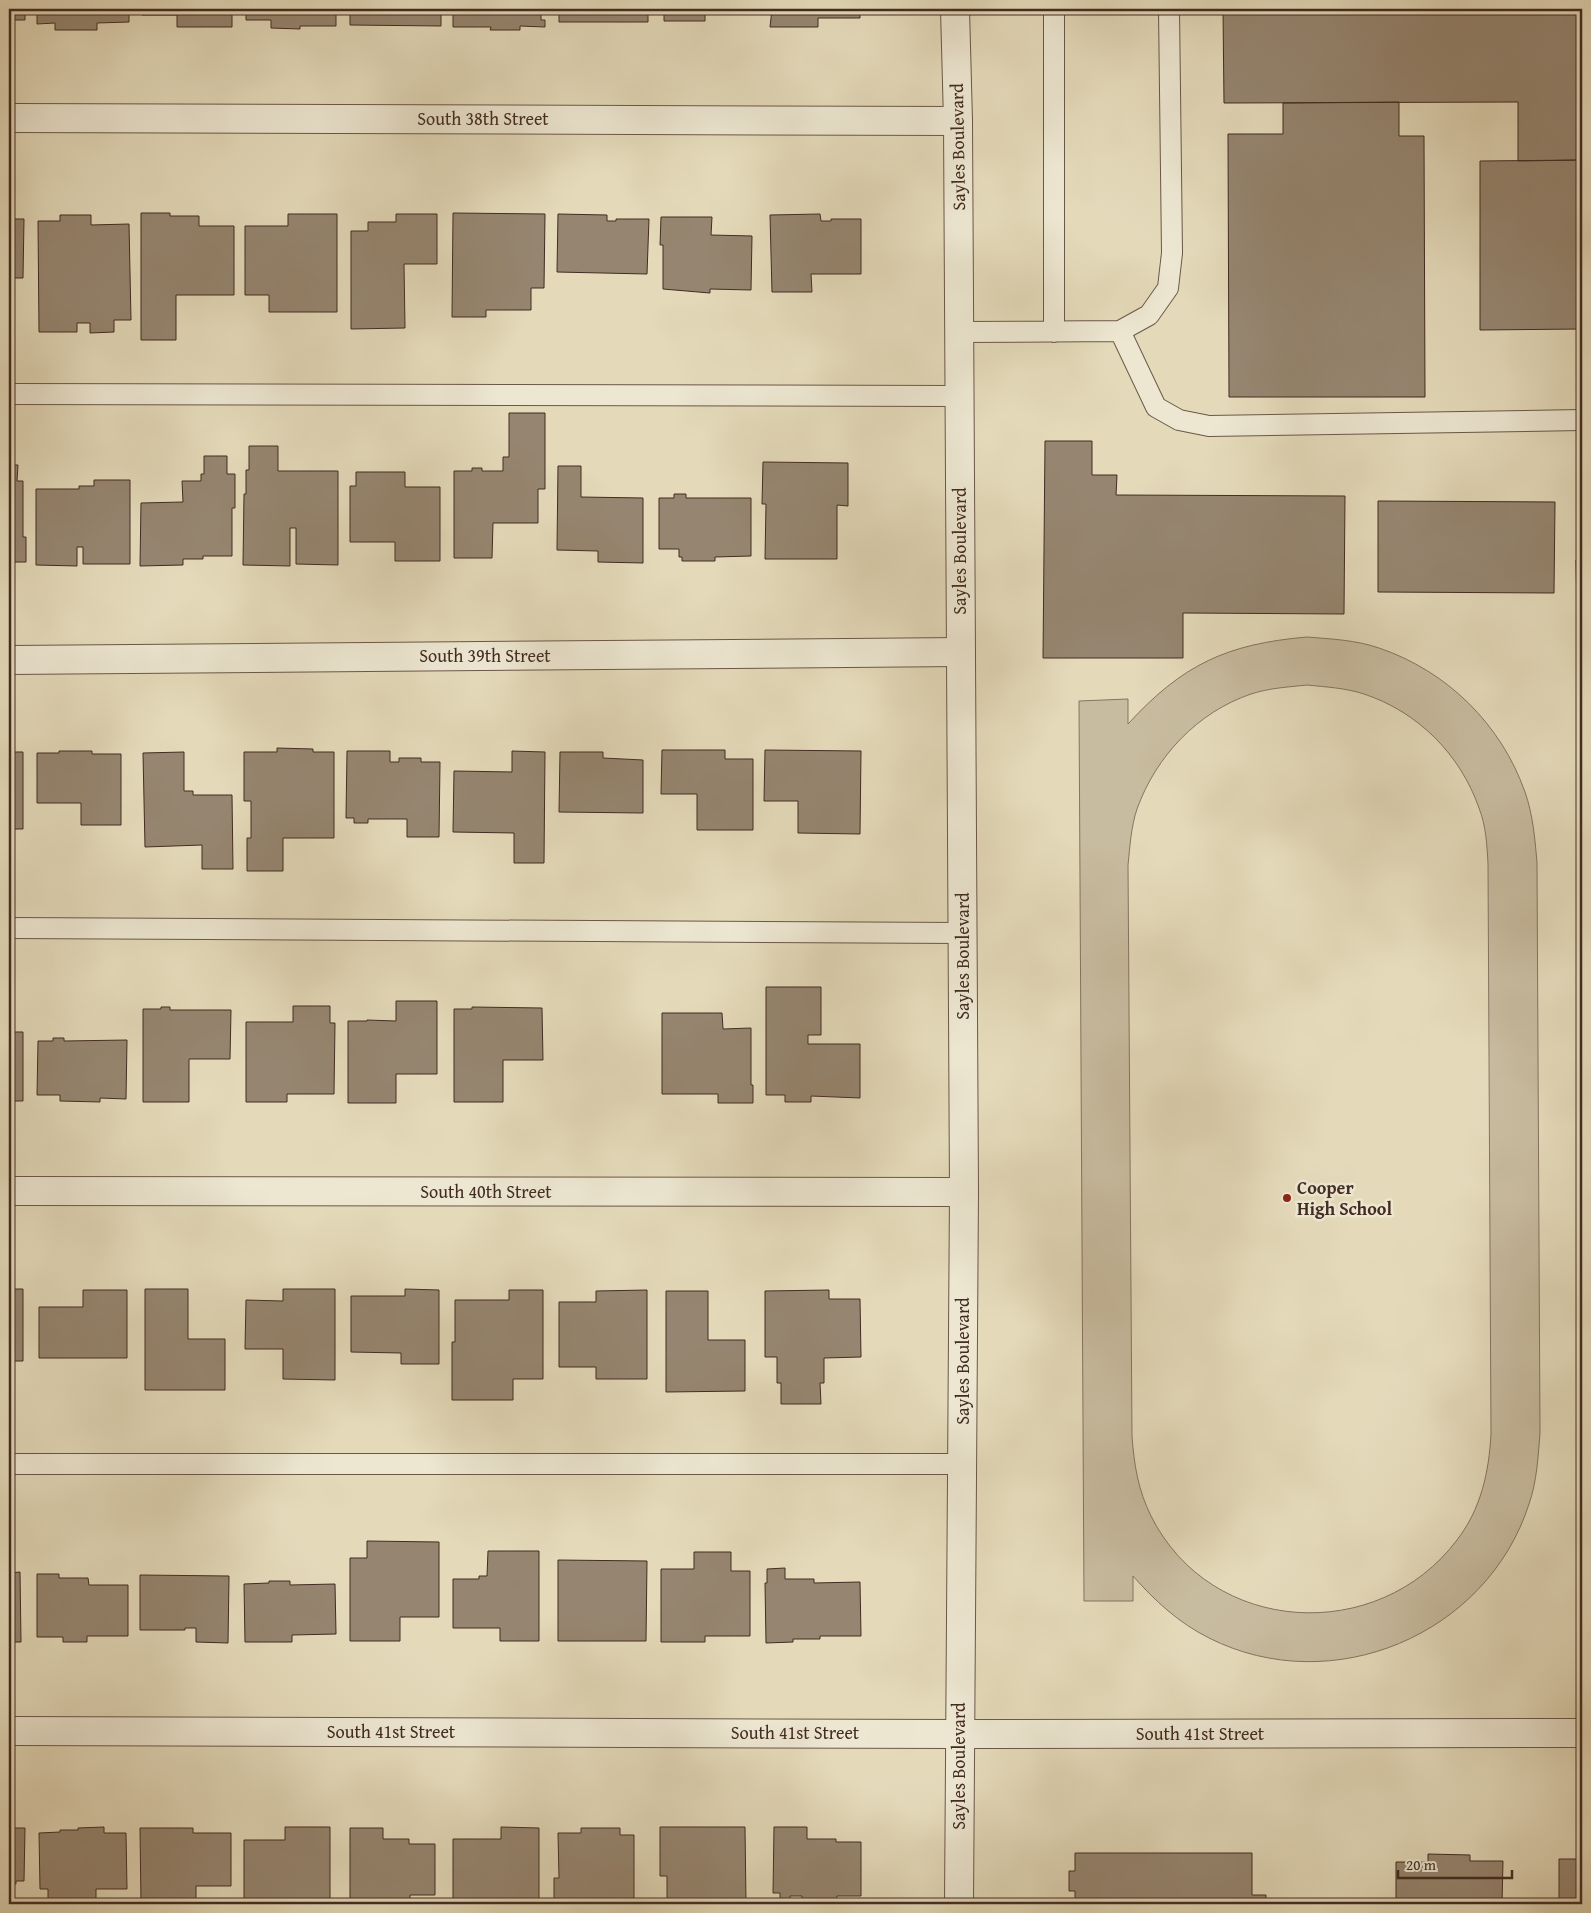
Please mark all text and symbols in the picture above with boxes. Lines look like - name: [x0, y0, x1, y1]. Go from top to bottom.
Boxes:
- street label: Sayles Boulevard: [943, 83, 972, 211]
- street label: South 38th Street: [417, 105, 549, 132]
- street label: Sayles Boulevard: [946, 487, 973, 615]
- street label: South 39th Street: [419, 642, 551, 669]
- street label: Sayles Boulevard: [949, 892, 976, 1020]
- place label: Cooper High School: [1297, 1174, 1392, 1222]
- street label: South 40th Street: [420, 1178, 552, 1205]
- marker: Cooper High School: [1281, 1192, 1293, 1204]
- street label: Sayles Boulevard: [949, 1297, 976, 1425]
- street label: Sayles Boulevard: [945, 1702, 972, 1830]
- street label: South 41st Street: [327, 1718, 456, 1745]
- street label: South 41st Street: [731, 1719, 860, 1746]
- street label: South 41st Street: [1136, 1720, 1265, 1747]
- scale bar: [1398, 1848, 1512, 1880]
- text: 20 m: [1406, 1854, 1437, 1875]

